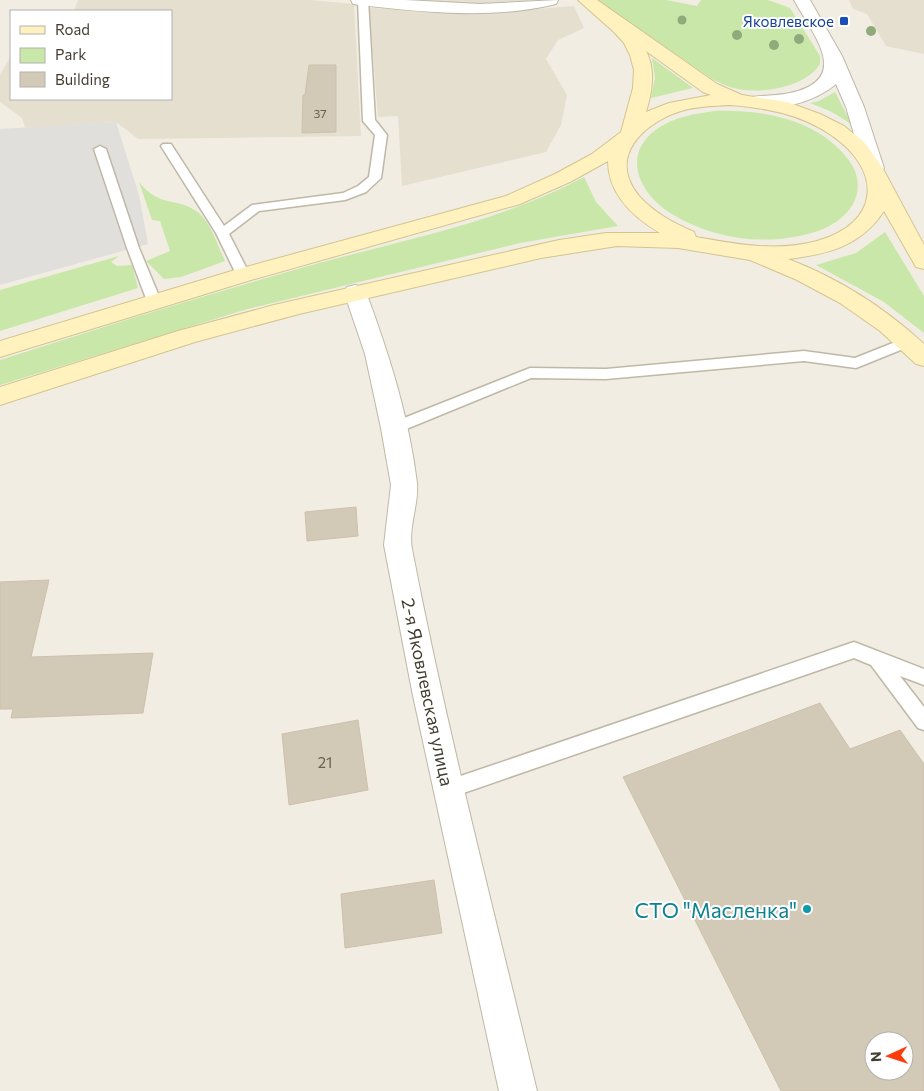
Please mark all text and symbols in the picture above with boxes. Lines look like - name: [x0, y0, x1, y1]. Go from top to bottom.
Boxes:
- legend: [10, 10, 172, 100]
- place label: Яковлевское: [743, 12, 834, 30]
- marker: Яковлевское: [838, 15, 850, 27]
- text: Road: [55, 20, 90, 38]
- text: Park: [55, 45, 86, 63]
- text: Building: [55, 70, 110, 88]
- house number: 37: [313, 106, 327, 120]
- street label: 2-я Яковлевская улица: [397, 596, 459, 788]
- house number: 21: [318, 753, 332, 771]
- place label: СТО "Масленка": [635, 897, 797, 922]
- marker: СТО "Масленка": [801, 903, 813, 915]
- north arrow: [864, 1031, 914, 1081]
- text: N: [867, 1051, 884, 1062]

